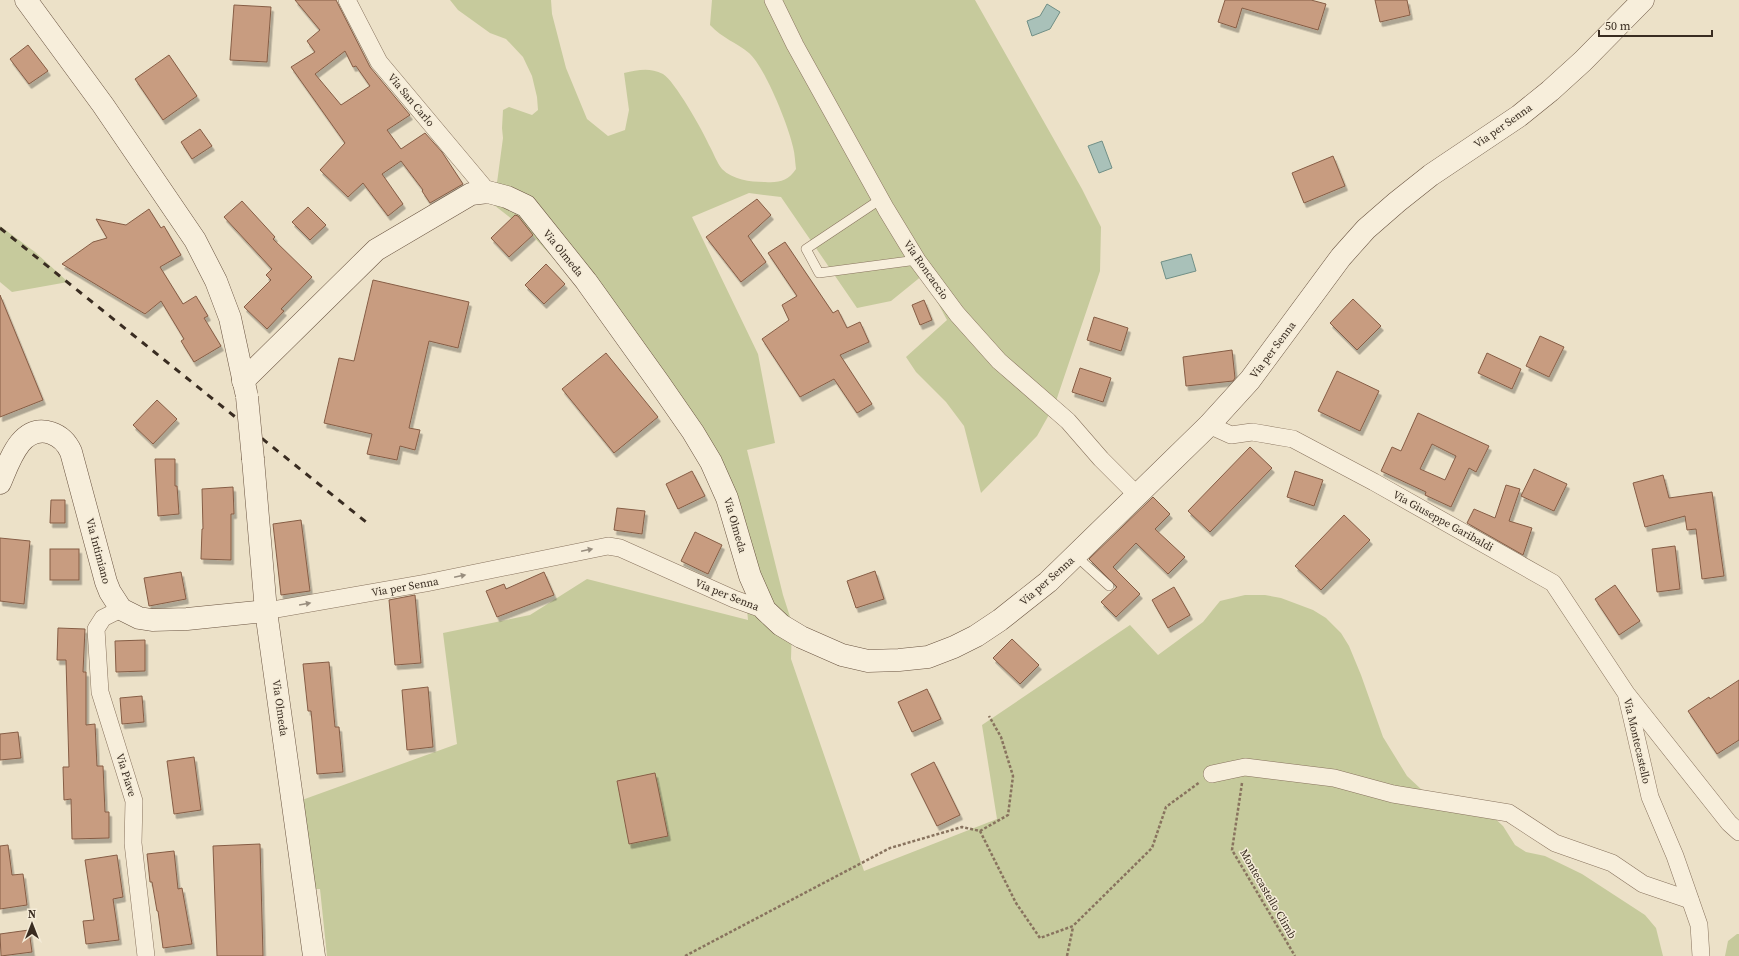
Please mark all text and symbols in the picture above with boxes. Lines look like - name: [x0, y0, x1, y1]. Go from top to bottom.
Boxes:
- scale bar: [1599, 12, 1712, 38]
- text: 50 m: [1605, 18, 1631, 34]
- street label: Via San Carlo: [384, 70, 438, 130]
- street label: Via per Senna: [1471, 100, 1535, 152]
- street label: Via Olmeda: [539, 226, 587, 280]
- street label: Via Roncaccio: [900, 237, 952, 303]
- street label: Via per Senna: [1247, 318, 1300, 382]
- street label: Via Giuseppe Garibaldi: [1390, 487, 1496, 555]
- street label: Via Olmeda: [720, 496, 750, 555]
- street label: Via Intimiano: [82, 516, 114, 586]
- one-way arrow: [581, 546, 594, 552]
- street label: Via per Senna: [1016, 553, 1078, 609]
- one-way arrow: [454, 573, 466, 579]
- street label: Via per Senna: [370, 574, 440, 600]
- street label: Via per Senna: [693, 575, 762, 615]
- one-way arrow: [299, 601, 311, 607]
- street label: Via Olmeda: [269, 679, 291, 738]
- street label: Via Montecastello: [1620, 697, 1654, 785]
- street label: Via Piave: [112, 751, 140, 799]
- street label: Montecastello Climb: [1236, 846, 1300, 942]
- north arrow: [12, 904, 52, 944]
- text: N: [28, 907, 36, 922]

